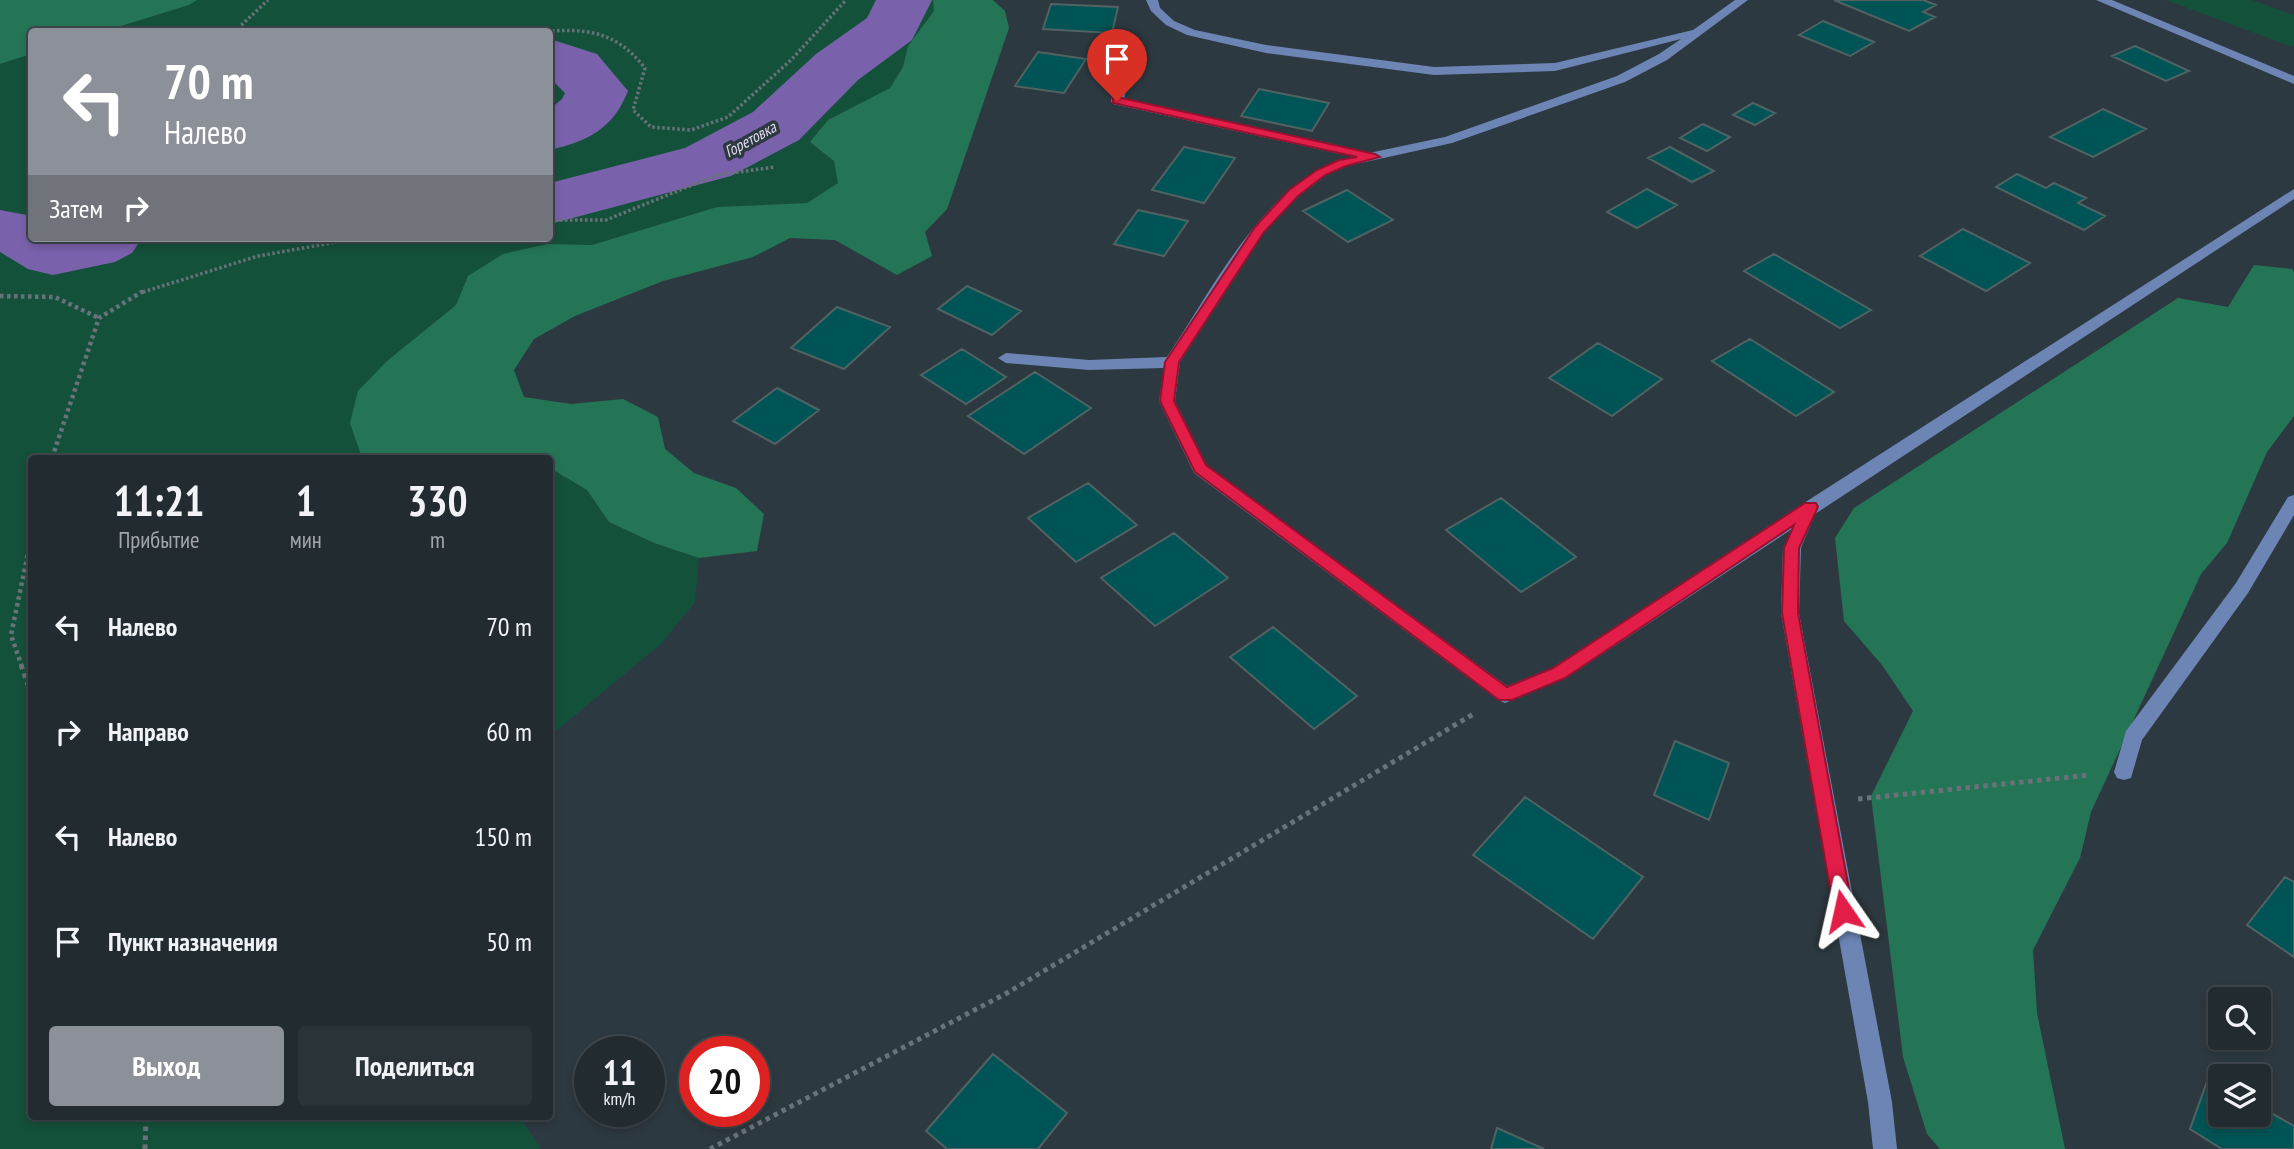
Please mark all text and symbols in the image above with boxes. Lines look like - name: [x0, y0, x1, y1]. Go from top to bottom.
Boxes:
- pin: [1087, 29, 1147, 101]
- icon: arrive: [1098, 40, 1136, 78]
- text: 70 m: [164, 49, 253, 113]
- icon: left: [49, 56, 140, 147]
- text: Налево: [164, 111, 247, 153]
- water label: Горетовка: [721, 116, 781, 161]
- icon: right: [117, 189, 155, 227]
- text: Затем: [49, 192, 103, 225]
- text: 11:21: [113, 473, 204, 528]
- text: 1: [296, 473, 316, 528]
- text: 330: [407, 473, 468, 528]
- text: Прибытие: [118, 525, 200, 554]
- text: мин: [290, 525, 322, 554]
- text: m: [430, 525, 445, 554]
- icon: left: [49, 608, 87, 646]
- text: Налево: [108, 610, 177, 643]
- text: 70 m: [486, 610, 532, 643]
- icon: right: [49, 713, 87, 751]
- text: Направо: [108, 715, 189, 748]
- text: 60 m: [486, 715, 532, 748]
- icon: left: [49, 818, 87, 856]
- text: Налево: [108, 820, 177, 853]
- text: 150 m: [474, 820, 532, 853]
- position arrow: [1806, 874, 1880, 948]
- icon: arrive: [49, 923, 87, 961]
- text: Пункт назначения: [108, 925, 278, 958]
- text: 50 m: [486, 925, 532, 958]
- map controls: [2208, 987, 2271, 1127]
- button: search: [2208, 987, 2271, 1050]
- button: Выход: [49, 1026, 284, 1106]
- button: Поделиться: [298, 1026, 532, 1106]
- speed limit sign: 20: [679, 1036, 770, 1127]
- text: 11: [603, 1049, 636, 1095]
- button: layers: [2208, 1064, 2271, 1127]
- text: km/h: [604, 1087, 635, 1110]

